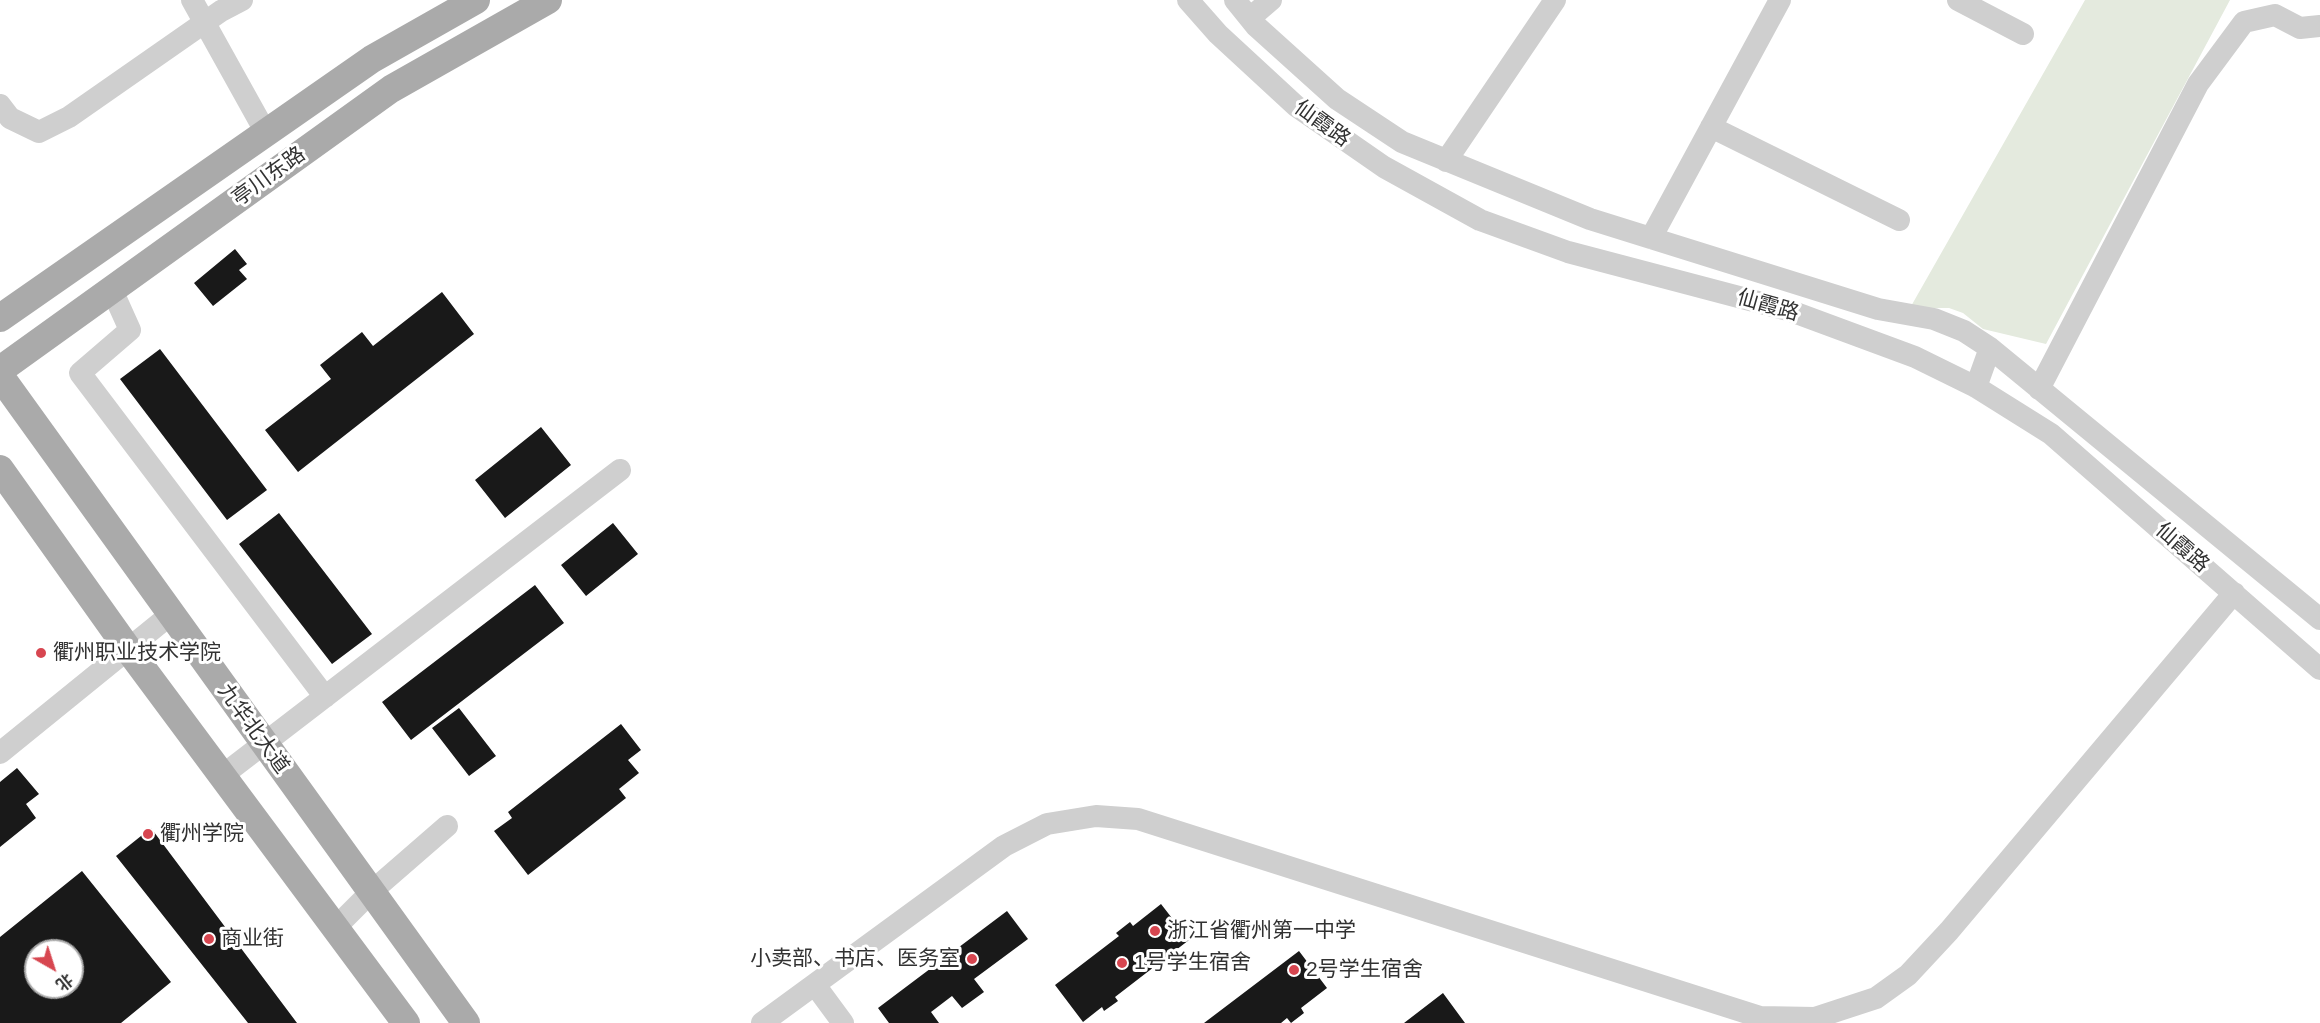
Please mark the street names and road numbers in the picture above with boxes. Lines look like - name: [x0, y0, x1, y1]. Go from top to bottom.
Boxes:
- street label: 仙霞路: [1289, 95, 1355, 153]
- street label: 亭川东路: [228, 142, 310, 212]
- street label: 仙霞路: [1734, 285, 1802, 327]
- street label: 仙霞路: [2150, 518, 2214, 578]
- street label: 九华北大道: [212, 679, 294, 779]

